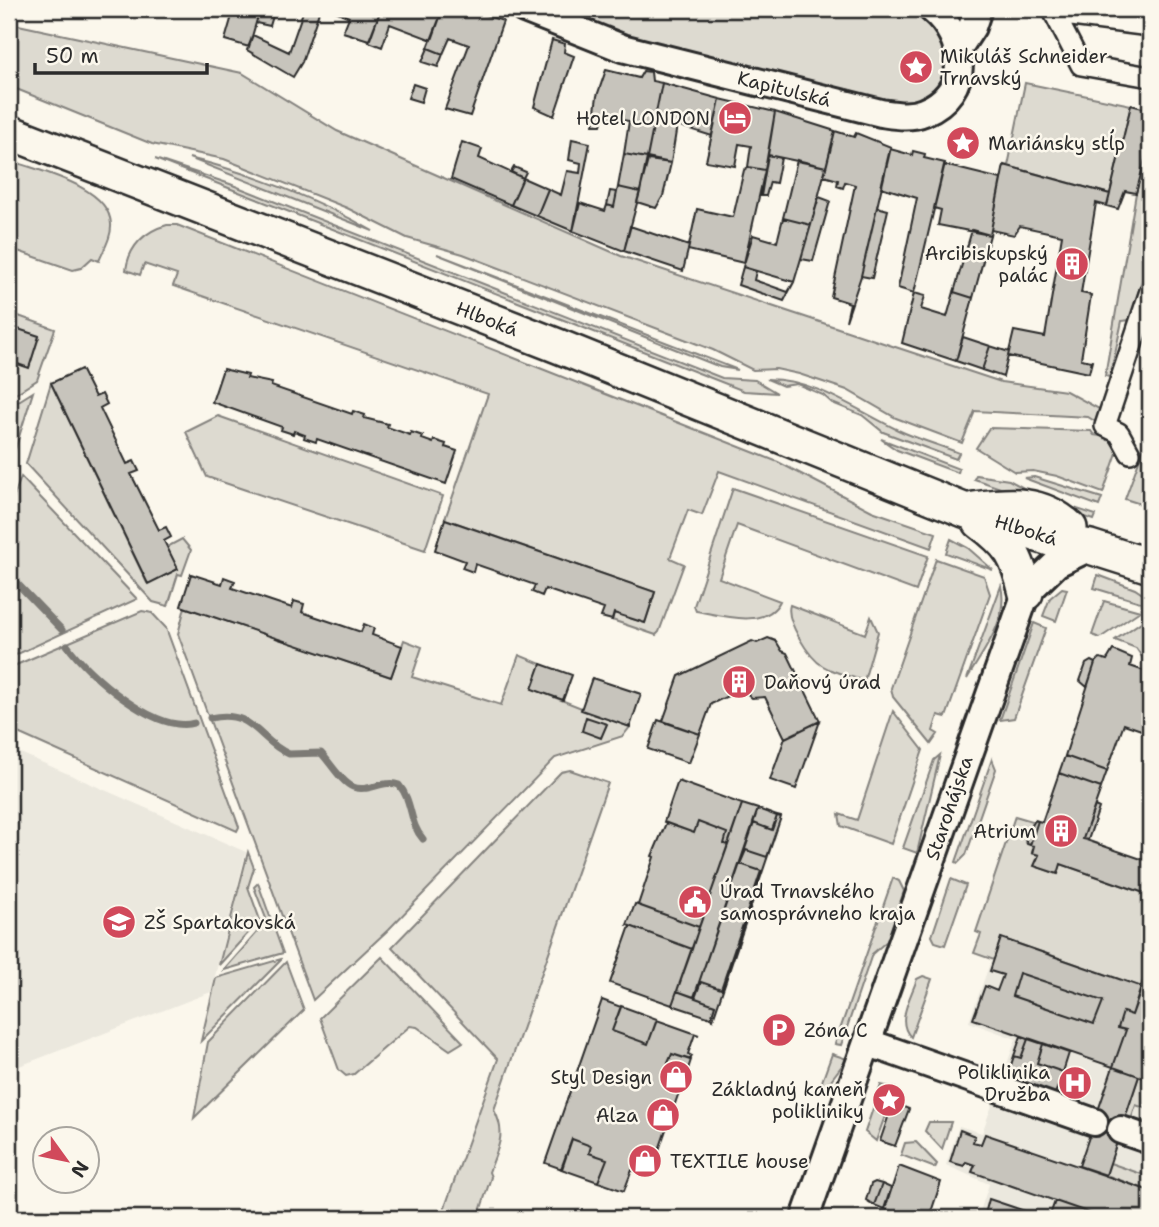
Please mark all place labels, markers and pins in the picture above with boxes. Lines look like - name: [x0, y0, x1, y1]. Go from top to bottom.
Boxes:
- place label: Mikuláš Schneider Trnavský: [940, 44, 1108, 91]
- place icon: Mikuláš Schneider Trnavský: [897, 48, 935, 86]
- hotel icon: Hotel LONDON: [716, 99, 754, 137]
- place label: Hotel LONDON: [576, 106, 710, 131]
- place icon: Mariánsky stĺp: [944, 124, 982, 162]
- place label: Mariánsky stĺp: [988, 129, 1125, 156]
- place label: Arcibiskupský palác: [925, 241, 1048, 288]
- building icon: Arcibiskupský palác: [1053, 245, 1091, 283]
- building icon: Daňový úrad: [720, 663, 758, 701]
- place label: Daňový úrad: [764, 670, 881, 695]
- building icon: Atrium: [1042, 812, 1080, 850]
- place label: Atrium: [973, 819, 1036, 844]
- place label: Úrad Trnavského samosprávneho kraja: [720, 878, 915, 926]
- public building icon: Úrad Trnavského samosprávneho kraja: [676, 883, 714, 921]
- school or university icon: ZŠ Spartakovská: [100, 903, 138, 941]
- place label: ZŠ Spartakovská: [144, 909, 296, 935]
- parking icon: Zóna C: [760, 1011, 798, 1049]
- place label: Zóna C: [804, 1018, 868, 1043]
- shop icon: Styl Design: [657, 1058, 695, 1096]
- place label: Poliklinika Družba: [957, 1060, 1050, 1107]
- hospital icon: Poliklinika Družba: [1056, 1064, 1094, 1102]
- place label: Styl Design: [550, 1065, 652, 1090]
- place label: Základný kameň polikliniky: [712, 1077, 864, 1124]
- place icon: Základný kameň polikliniky: [870, 1081, 908, 1119]
- shop icon: Alza: [644, 1096, 682, 1134]
- place label: Alza: [596, 1103, 638, 1128]
- shop icon: TEXTILE house: [626, 1142, 664, 1180]
- place label: TEXTILE house: [670, 1149, 809, 1174]

